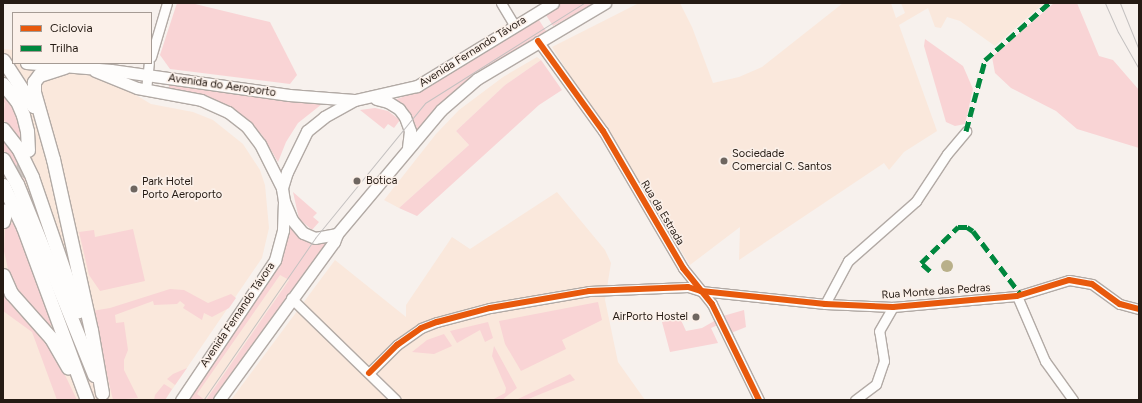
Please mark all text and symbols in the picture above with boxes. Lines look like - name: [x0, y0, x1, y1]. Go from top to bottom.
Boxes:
- legend: [12, 12, 152, 64]
- street label: Avenida Fernando Távora: [417, 14, 529, 90]
- text: Ciclovia: [50, 21, 93, 35]
- text: Trilha: [50, 41, 78, 55]
- street label: Avenida do Aeroporto: [167, 72, 277, 100]
- place label: Sociedade Comercial C. Santos: [732, 148, 832, 174]
- marker: Sociedade Comercial C. Santos: [719, 156, 729, 166]
- place label: Botica: [366, 174, 397, 188]
- marker: Botica: [351, 175, 363, 187]
- place label: Park Hotel Porto Aeroporto: [142, 176, 222, 202]
- street label: Rua da Estrada: [637, 178, 687, 248]
- marker: Park Hotel Porto Aeroporto: [129, 184, 139, 194]
- street label: Avenida Fernando Távora: [198, 260, 278, 370]
- street label: Rua Monte das Pedras: [881, 282, 991, 302]
- place label: AirPorto Hostel: [612, 310, 688, 324]
- marker: AirPorto Hostel: [691, 312, 701, 322]

